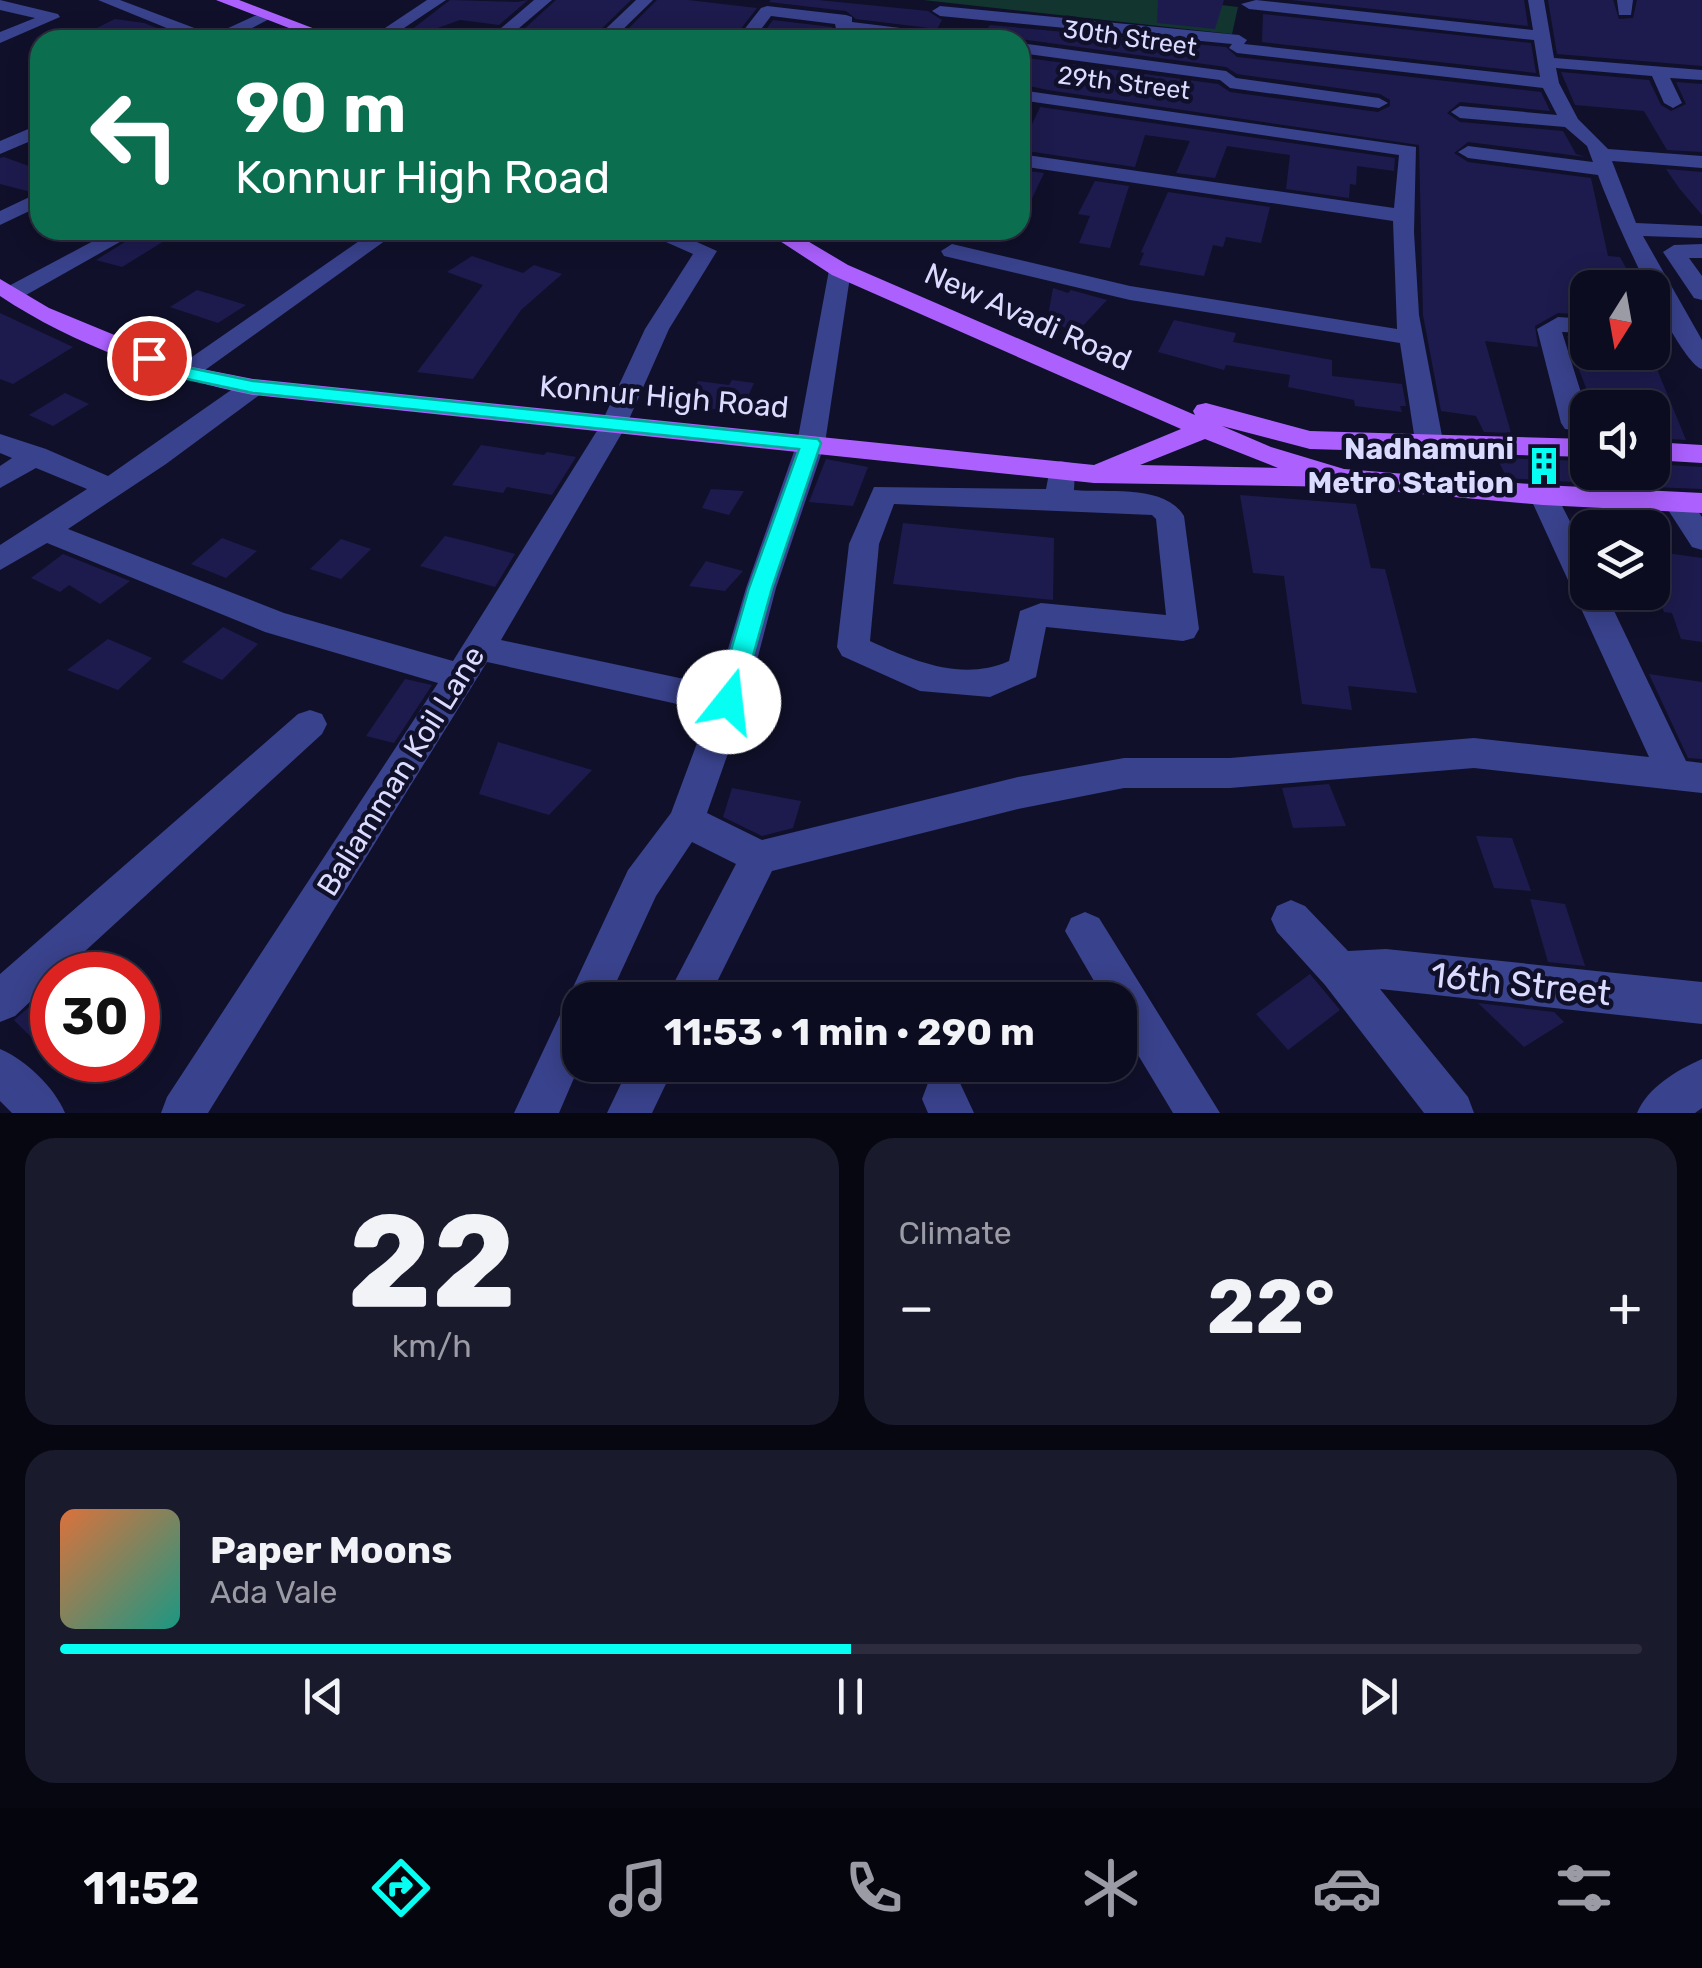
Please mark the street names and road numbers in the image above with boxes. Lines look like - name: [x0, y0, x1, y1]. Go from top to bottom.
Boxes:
- street label: 30th Street: [1061, 14, 1199, 62]
- street label: 29th Street: [1056, 61, 1192, 106]
- street label: New Avadi Road: [919, 255, 1137, 379]
- street label: Konnur High Road: [538, 368, 790, 426]
- street label: Baliamman Koil Lane: [309, 639, 493, 903]
- street label: 16th Street: [1429, 954, 1613, 1014]

